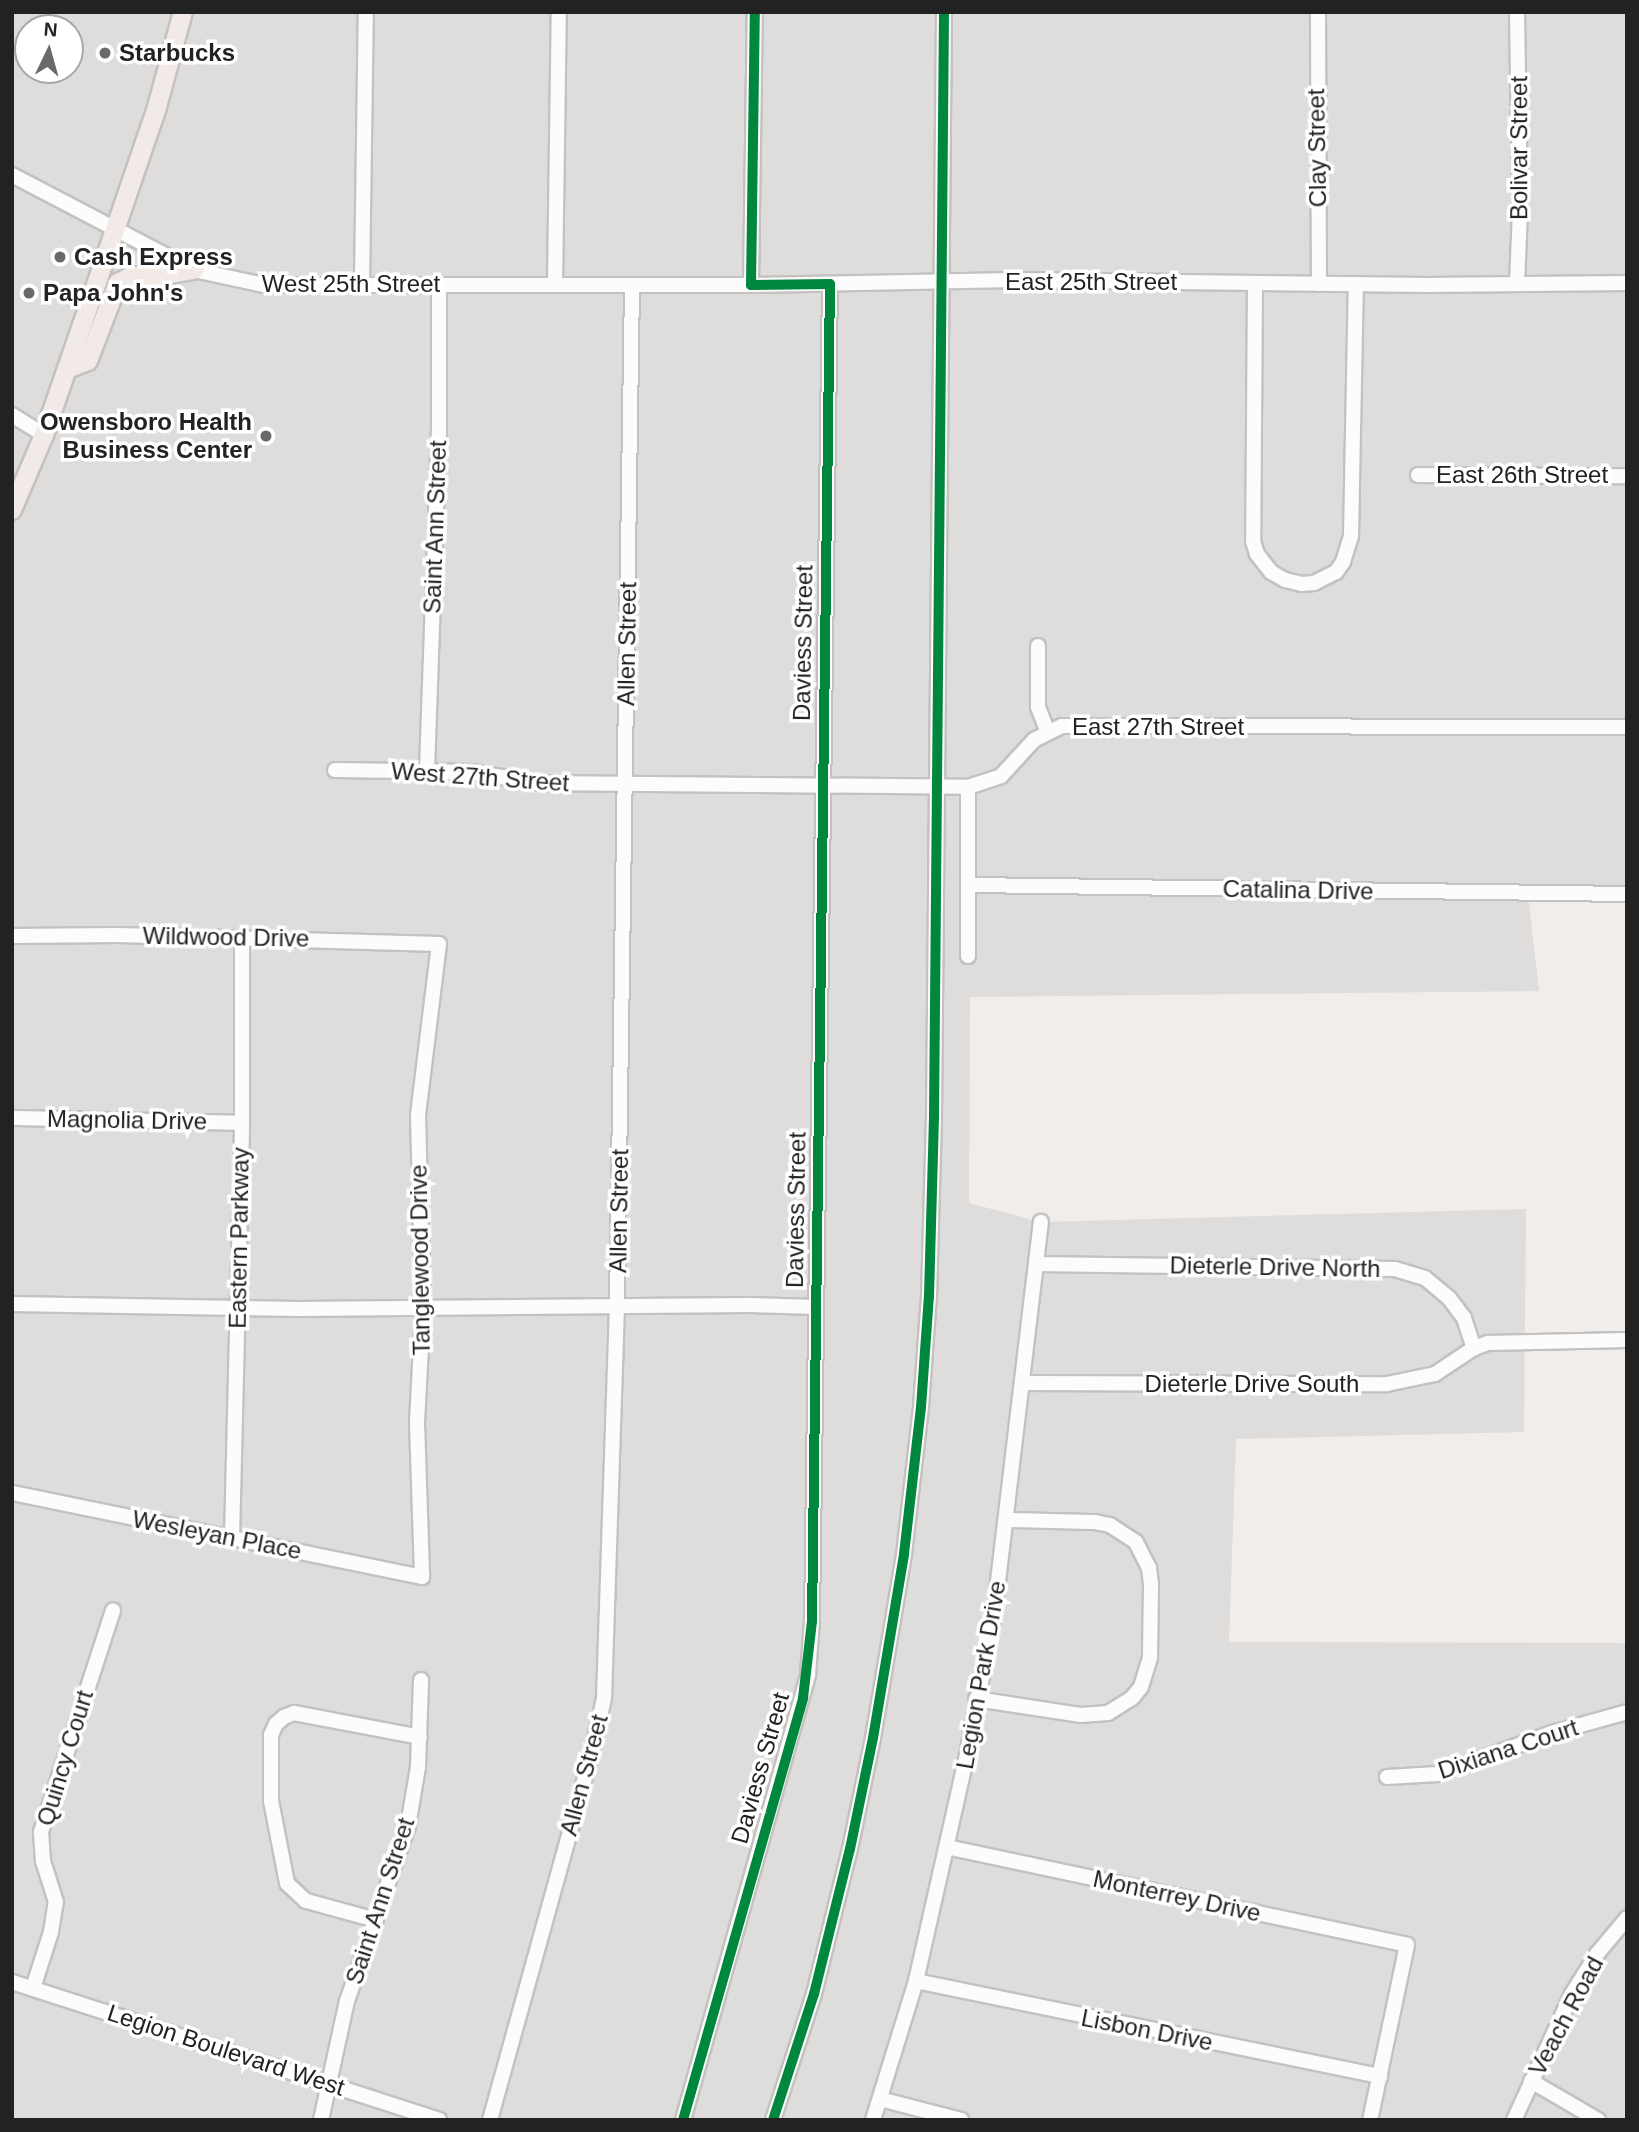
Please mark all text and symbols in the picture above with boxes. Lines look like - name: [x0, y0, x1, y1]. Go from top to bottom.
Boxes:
- north arrow: [14, 14, 84, 84]
- text: N: [43, 19, 58, 41]
- place label: Starbucks: [119, 39, 235, 67]
- marker: Starbucks: [97, 45, 113, 61]
- street label: Bolivar Street: [1505, 76, 1533, 220]
- street label: Clay Street: [1302, 88, 1332, 208]
- place label: Cash Express: [74, 243, 233, 271]
- marker: Cash Express: [52, 249, 68, 265]
- street label: East 25th Street: [1005, 268, 1177, 296]
- street label: West 25th Street: [262, 270, 440, 298]
- place label: Papa John's: [43, 279, 183, 307]
- marker: Papa John's: [21, 285, 37, 301]
- place label: Owensboro Health Business Center: [40, 408, 252, 464]
- marker: Owensboro Health Business Center: [258, 428, 274, 444]
- street label: Saint Ann Street: [418, 439, 452, 615]
- street label: East 26th Street: [1436, 461, 1608, 489]
- street label: Daviess Street: [787, 565, 819, 721]
- street label: Allen Street: [612, 582, 642, 706]
- street label: East 27th Street: [1072, 713, 1244, 741]
- street label: West 27th Street: [390, 756, 570, 798]
- street label: Catalina Drive: [1222, 874, 1374, 906]
- street label: Wildwood Drive: [142, 921, 310, 953]
- street label: Magnolia Drive: [47, 1104, 207, 1136]
- street label: Daviess Street: [780, 1132, 812, 1288]
- street label: Eastern Parkway: [223, 1147, 255, 1329]
- street label: Allen Street: [604, 1149, 634, 1273]
- street label: Tanglewood Drive: [404, 1164, 436, 1356]
- street label: Dieterle Drive North: [1169, 1251, 1381, 1283]
- street label: Dieterle Drive South: [1145, 1370, 1359, 1398]
- street label: Wesleyan Place: [130, 1504, 304, 1566]
- street label: Legion Park Drive: [950, 1579, 1012, 1771]
- street label: Quincy Court: [31, 1687, 99, 1829]
- street label: Daviess Street: [725, 1689, 795, 1847]
- street label: Allen Street: [554, 1711, 614, 1839]
- street label: Dixiana Court: [1434, 1713, 1582, 1785]
- street label: Saint Ann Street: [339, 1813, 421, 1989]
- street label: Monterrey Drive: [1091, 1864, 1263, 1928]
- street label: Veach Road: [1523, 1952, 1609, 2080]
- street label: Legion Boulevard West: [104, 1998, 348, 2102]
- street label: Lisbon Drive: [1079, 2003, 1215, 2057]

